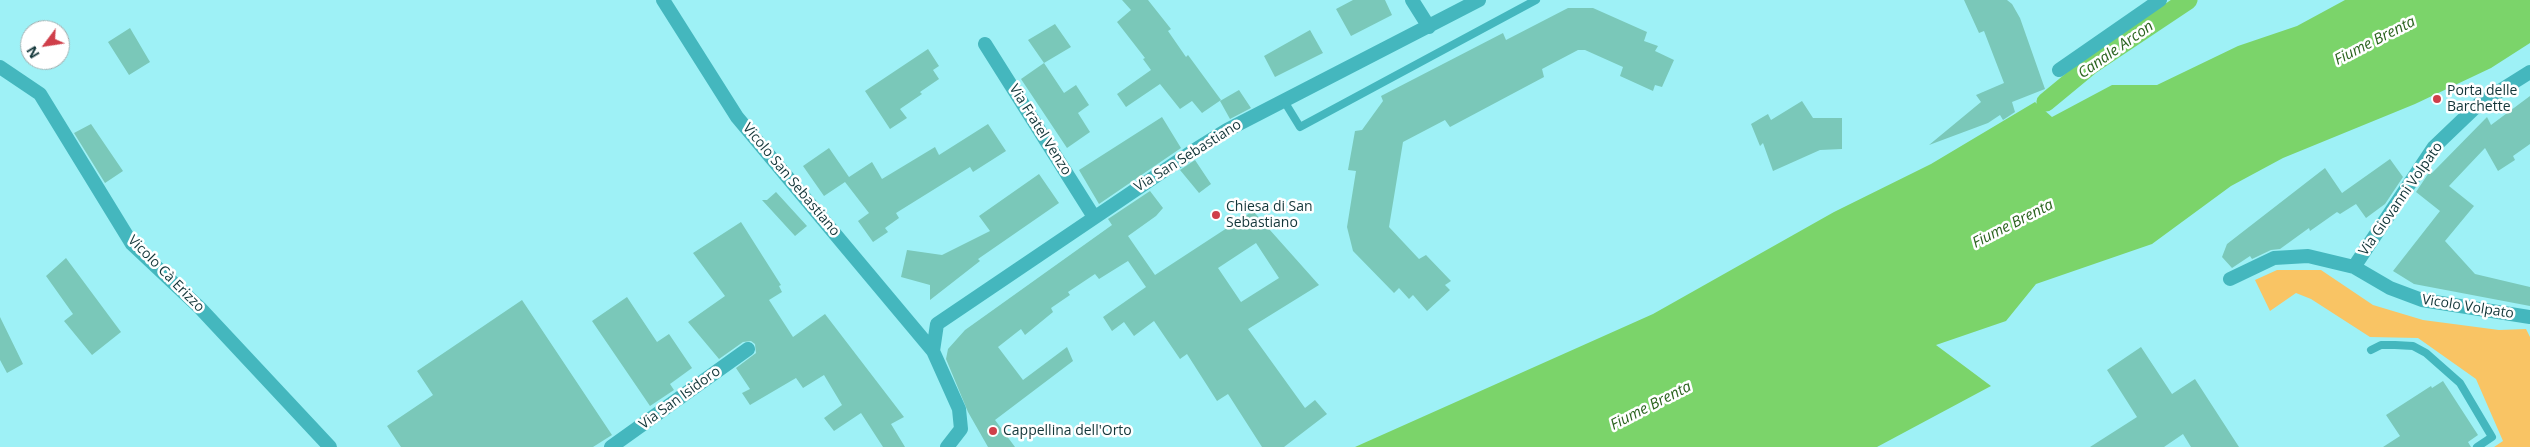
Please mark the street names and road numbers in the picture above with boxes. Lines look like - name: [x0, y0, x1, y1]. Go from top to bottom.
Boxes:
- street label: Via Fratel Venzo: [1005, 82, 1075, 178]
- street label: Via San Sebastiano: [1131, 116, 1245, 196]
- street label: Vicolo San Sebastiano: [739, 120, 843, 240]
- street label: Via Giovanni Volpato: [2356, 139, 2446, 259]
- street label: Vicolo Cà Erizzo: [124, 232, 208, 316]
- street label: Vicolo Volpato: [2421, 291, 2515, 323]
- street label: Via San Isidoro: [636, 363, 724, 433]

